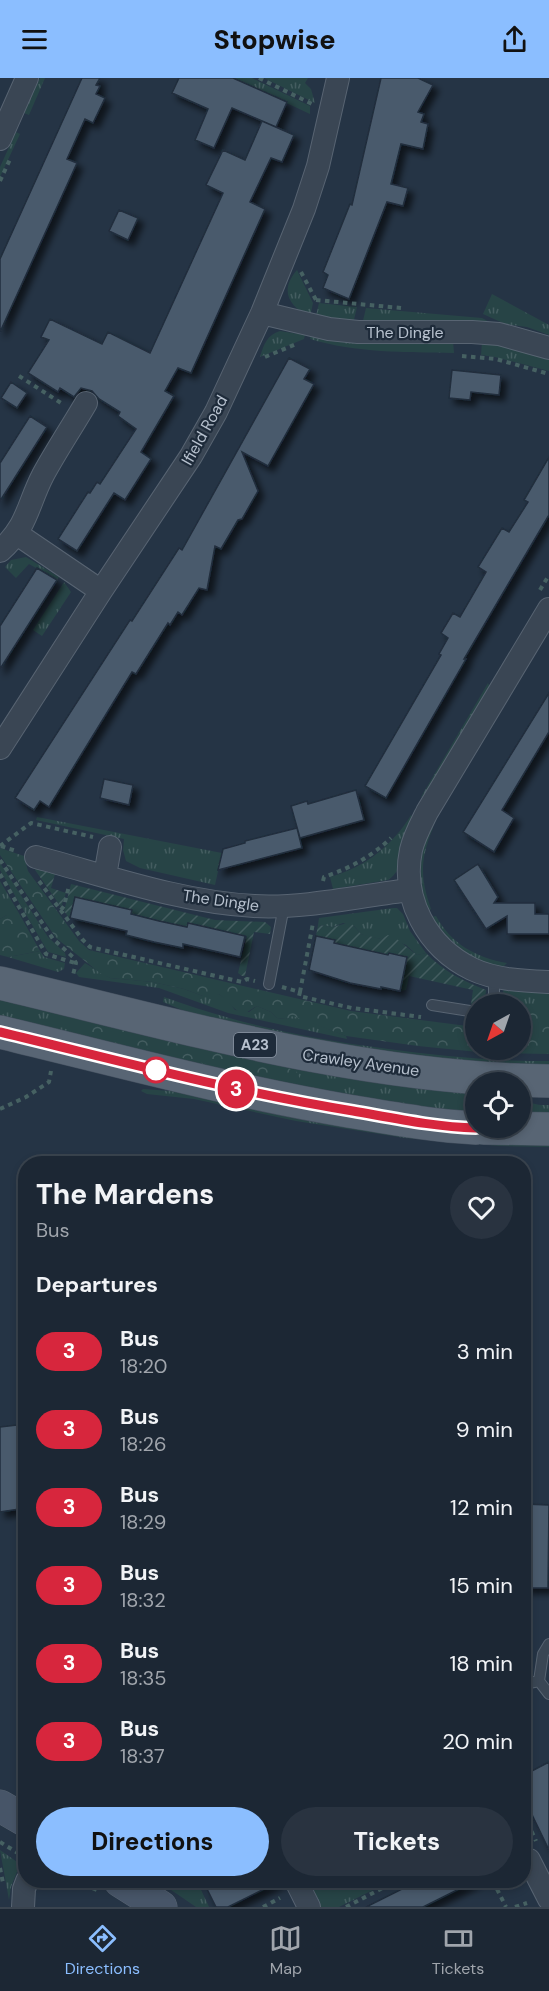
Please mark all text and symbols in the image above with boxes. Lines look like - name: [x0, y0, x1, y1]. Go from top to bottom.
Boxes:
- text: Stopwise: [213, 22, 336, 57]
- icon: menu: [18, 23, 51, 56]
- icon: share: [498, 23, 531, 56]
- street label: The Dingle: [366, 322, 444, 343]
- street label: Ifield Road: [177, 391, 232, 469]
- street label: The Dingle: [181, 885, 261, 916]
- north arrow: [465, 994, 531, 1060]
- map controls: [465, 994, 531, 1138]
- road number: A23: [234, 1033, 276, 1057]
- street label: Crawley Avenue: [301, 1044, 421, 1081]
- unlabelled marker: [143, 1057, 169, 1083]
- line badge: 3: [216, 1070, 256, 1108]
- button: locate: [465, 1072, 531, 1138]
- text: 3: [230, 1075, 242, 1103]
- text: The Mardens: [36, 1176, 214, 1213]
- button: heart: [450, 1176, 513, 1239]
- text: Bus: [36, 1217, 70, 1243]
- text: Departures: [36, 1270, 158, 1299]
- text: Bus: [120, 1324, 159, 1353]
- text: 3: [63, 1337, 75, 1365]
- text: 3 min: [457, 1337, 513, 1366]
- text: 18:20: [120, 1353, 167, 1379]
- text: Bus: [120, 1402, 159, 1431]
- text: 3: [63, 1415, 75, 1443]
- text: 9 min: [456, 1415, 513, 1444]
- text: 18:26: [120, 1431, 167, 1457]
- text: Bus: [120, 1480, 159, 1509]
- text: 3: [63, 1493, 75, 1521]
- text: 12 min: [450, 1493, 513, 1522]
- text: 18:29: [120, 1509, 166, 1535]
- text: Bus: [120, 1558, 159, 1587]
- text: 3: [63, 1571, 75, 1599]
- text: 15 min: [449, 1571, 513, 1600]
- text: 18:32: [120, 1587, 166, 1613]
- text: Bus: [120, 1636, 159, 1665]
- text: 3: [63, 1649, 75, 1677]
- text: 18 min: [449, 1649, 513, 1678]
- text: 18:35: [120, 1665, 166, 1691]
- text: Bus: [120, 1714, 159, 1743]
- text: 3: [63, 1727, 75, 1755]
- text: 20 min: [442, 1727, 513, 1756]
- text: 18:37: [120, 1743, 165, 1769]
- button: Directions: [36, 1807, 269, 1876]
- button: Tickets: [281, 1807, 513, 1876]
- tab: Directions: [65, 1922, 140, 1979]
- tab: Map: [269, 1922, 302, 1979]
- tab: Tickets: [432, 1922, 484, 1979]

